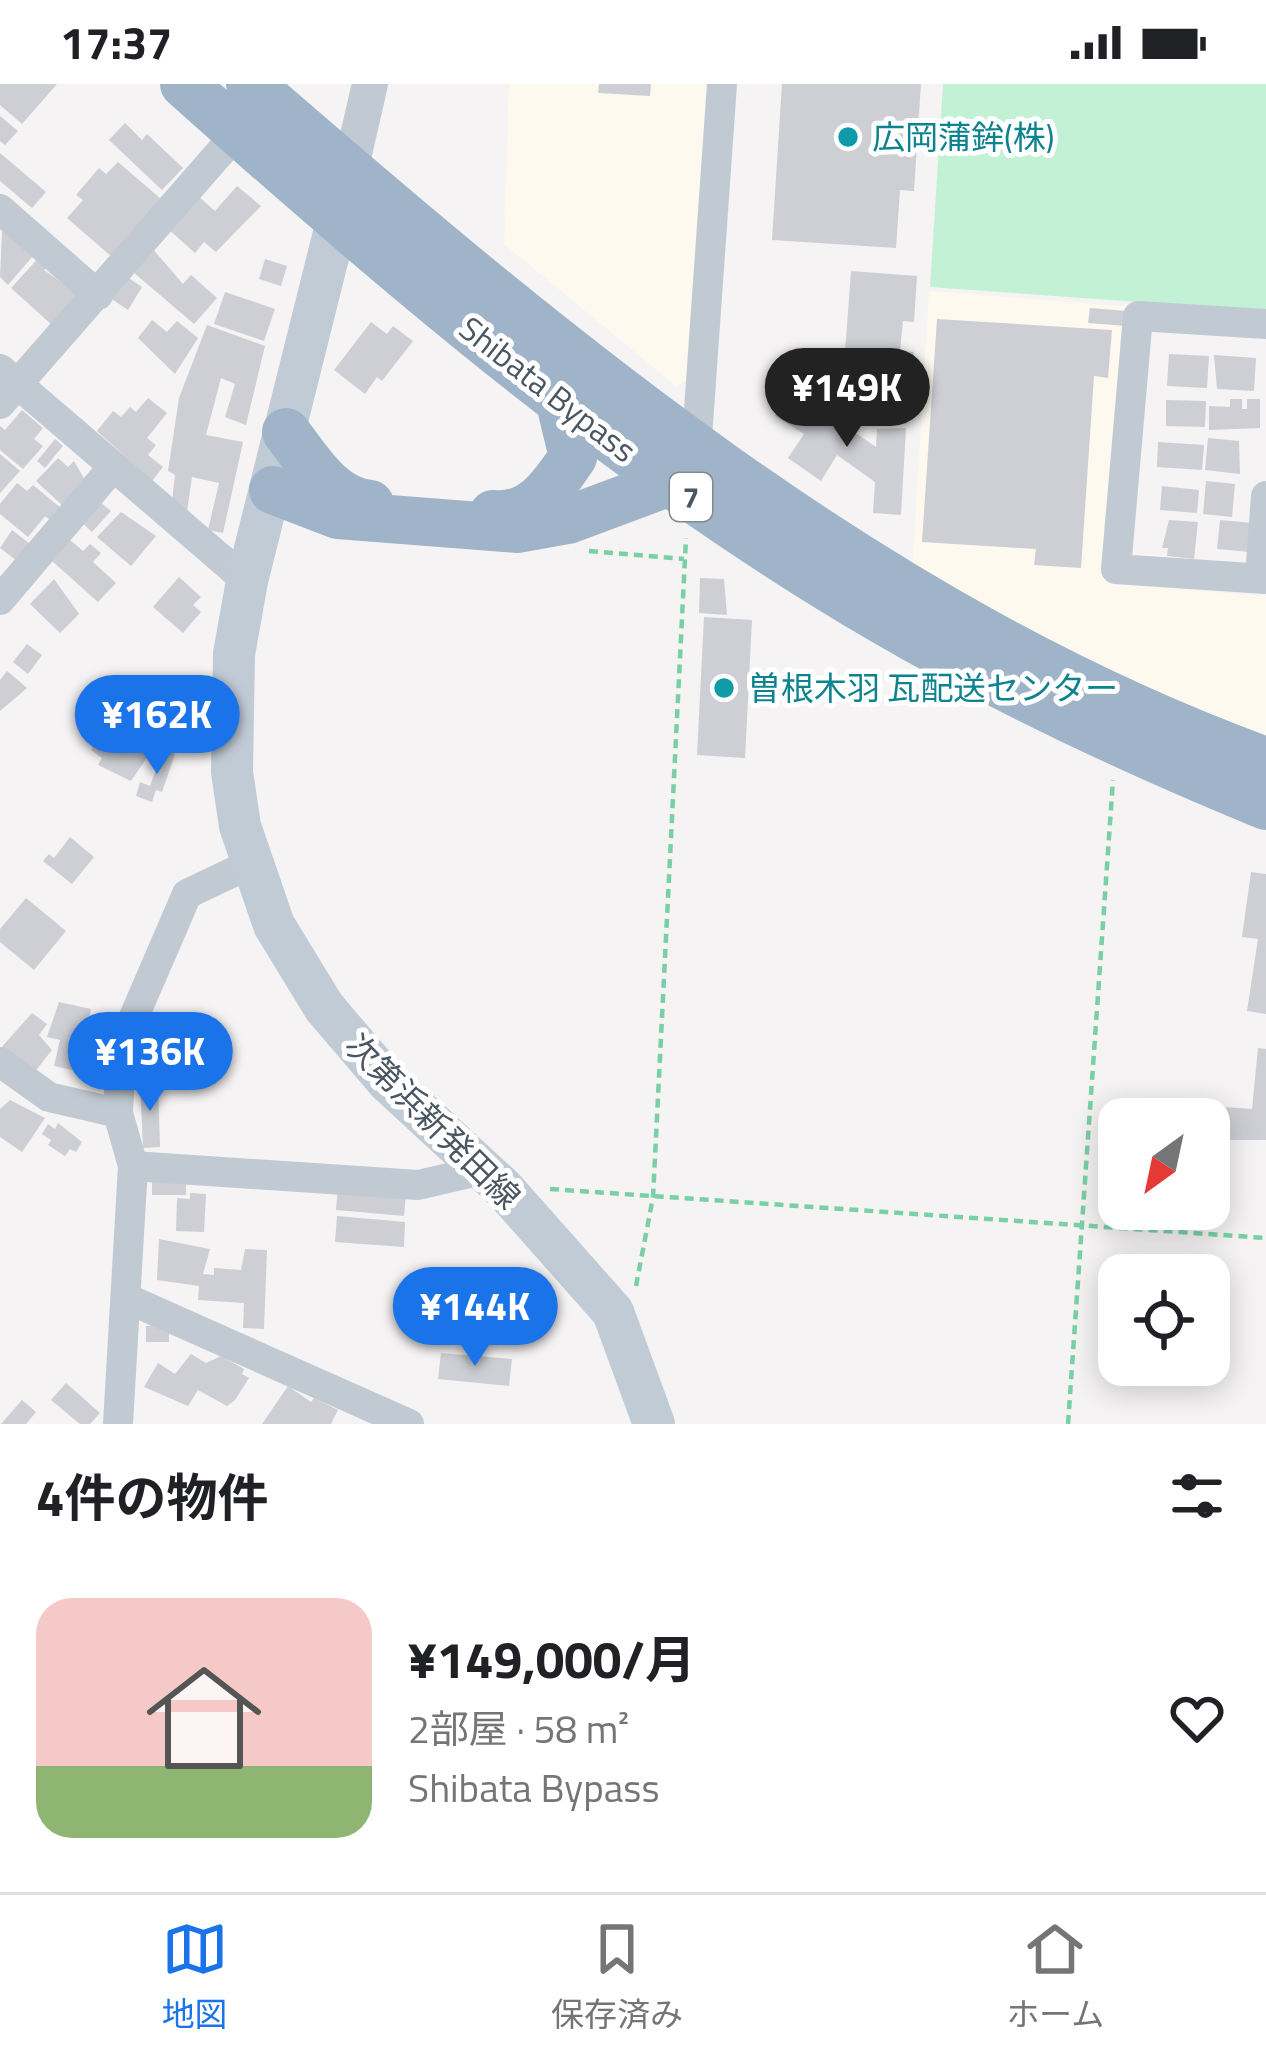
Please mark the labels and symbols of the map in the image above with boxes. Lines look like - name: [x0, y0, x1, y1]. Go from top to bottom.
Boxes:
- place label: 広岡蒲鉾(株): [872, 112, 1054, 162]
- marker: 広岡蒲鉾(株): [835, 124, 861, 150]
- street label: Shibata Bypass: [449, 304, 647, 474]
- pin: ¥149K: [763, 348, 931, 450]
- road number: 7: [670, 473, 712, 521]
- place label: 曽根木羽 瓦配送センター: [748, 663, 1118, 713]
- pin: ¥162K: [73, 675, 241, 777]
- marker: 曽根木羽 瓦配送センター: [711, 675, 737, 701]
- pin: ¥136K: [66, 1012, 234, 1114]
- street label: 次第浜新発田線: [334, 1022, 532, 1220]
- north arrow: [1098, 1098, 1230, 1230]
- pin: ¥144K: [391, 1267, 559, 1369]

